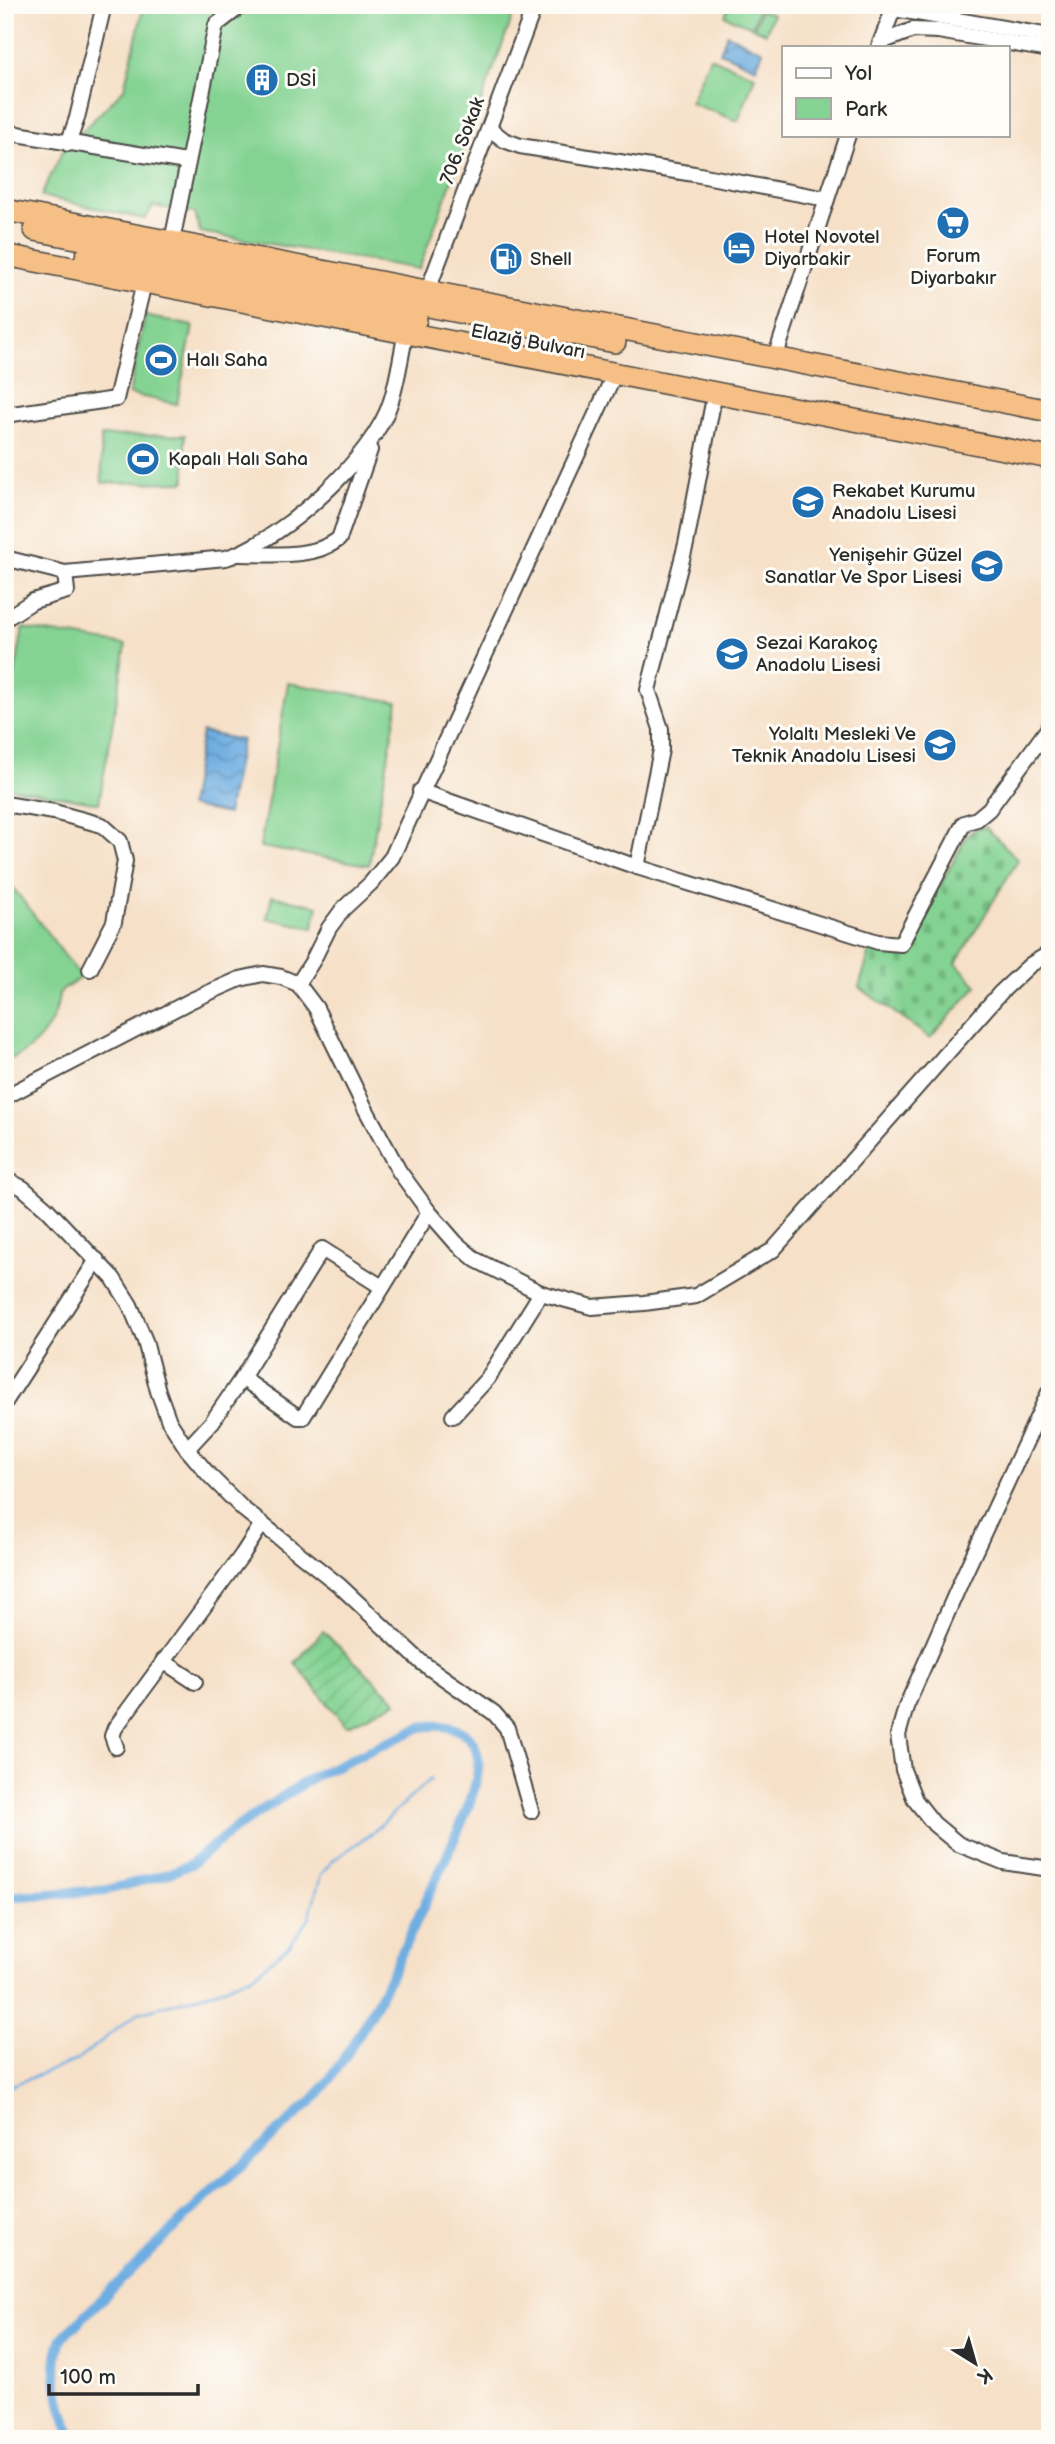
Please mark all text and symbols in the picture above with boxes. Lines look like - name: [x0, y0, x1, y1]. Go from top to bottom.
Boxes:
- legend: [782, 46, 1010, 136]
- building icon: DSİ: [243, 61, 281, 99]
- text: Yol: [844, 61, 872, 86]
- place label: DSİ: [286, 69, 317, 92]
- street label: 706. Sokak: [436, 93, 490, 188]
- text: Park: [845, 97, 888, 122]
- supermarket icon: Forum Diyarbakır: [934, 204, 972, 242]
- place label: Hotel Novotel Diyarbakir: [764, 226, 880, 271]
- hotel icon: Hotel Novotel Diyarbakir: [720, 229, 758, 267]
- fuel station icon: Shell: [487, 240, 525, 278]
- place label: Forum Diyarbakır: [910, 245, 997, 290]
- place label: Shell: [530, 248, 572, 271]
- street label: Elazığ Bulvarı: [469, 320, 587, 364]
- sports icon: Halı Saha: [142, 341, 180, 379]
- place label: Halı Saha: [186, 349, 268, 372]
- sports icon: Kapalı Halı Saha: [124, 440, 162, 478]
- place label: Kapalı Halı Saha: [168, 448, 308, 471]
- place label: Rekabet Kurumu Anadolu Lisesi: [832, 480, 976, 525]
- school or university icon: Rekabet Kurumu Anadolu Lisesi: [789, 483, 827, 521]
- place label: Yenişehir Güzel Sanatlar Ve Spor Lisesi: [765, 544, 962, 589]
- school or university icon: Yenişehir Güzel Sanatlar Ve Spor Lisesi: [968, 547, 1006, 585]
- place label: Sezai Karakoç Anadolu Lisesi: [756, 632, 881, 677]
- school or university icon: Sezai Karakoç Anadolu Lisesi: [713, 635, 751, 673]
- place label: Yolaltı Mesleki Ve Teknik Anadolu Lisesi: [732, 723, 916, 768]
- school or university icon: Yolaltı Mesleki Ve Teknik Anadolu Lisesi: [921, 726, 959, 764]
- north arrow: [940, 2328, 1010, 2398]
- scale bar: [49, 2353, 198, 2397]
- text: K: [972, 2362, 996, 2388]
- text: 100 m: [60, 2365, 116, 2390]

